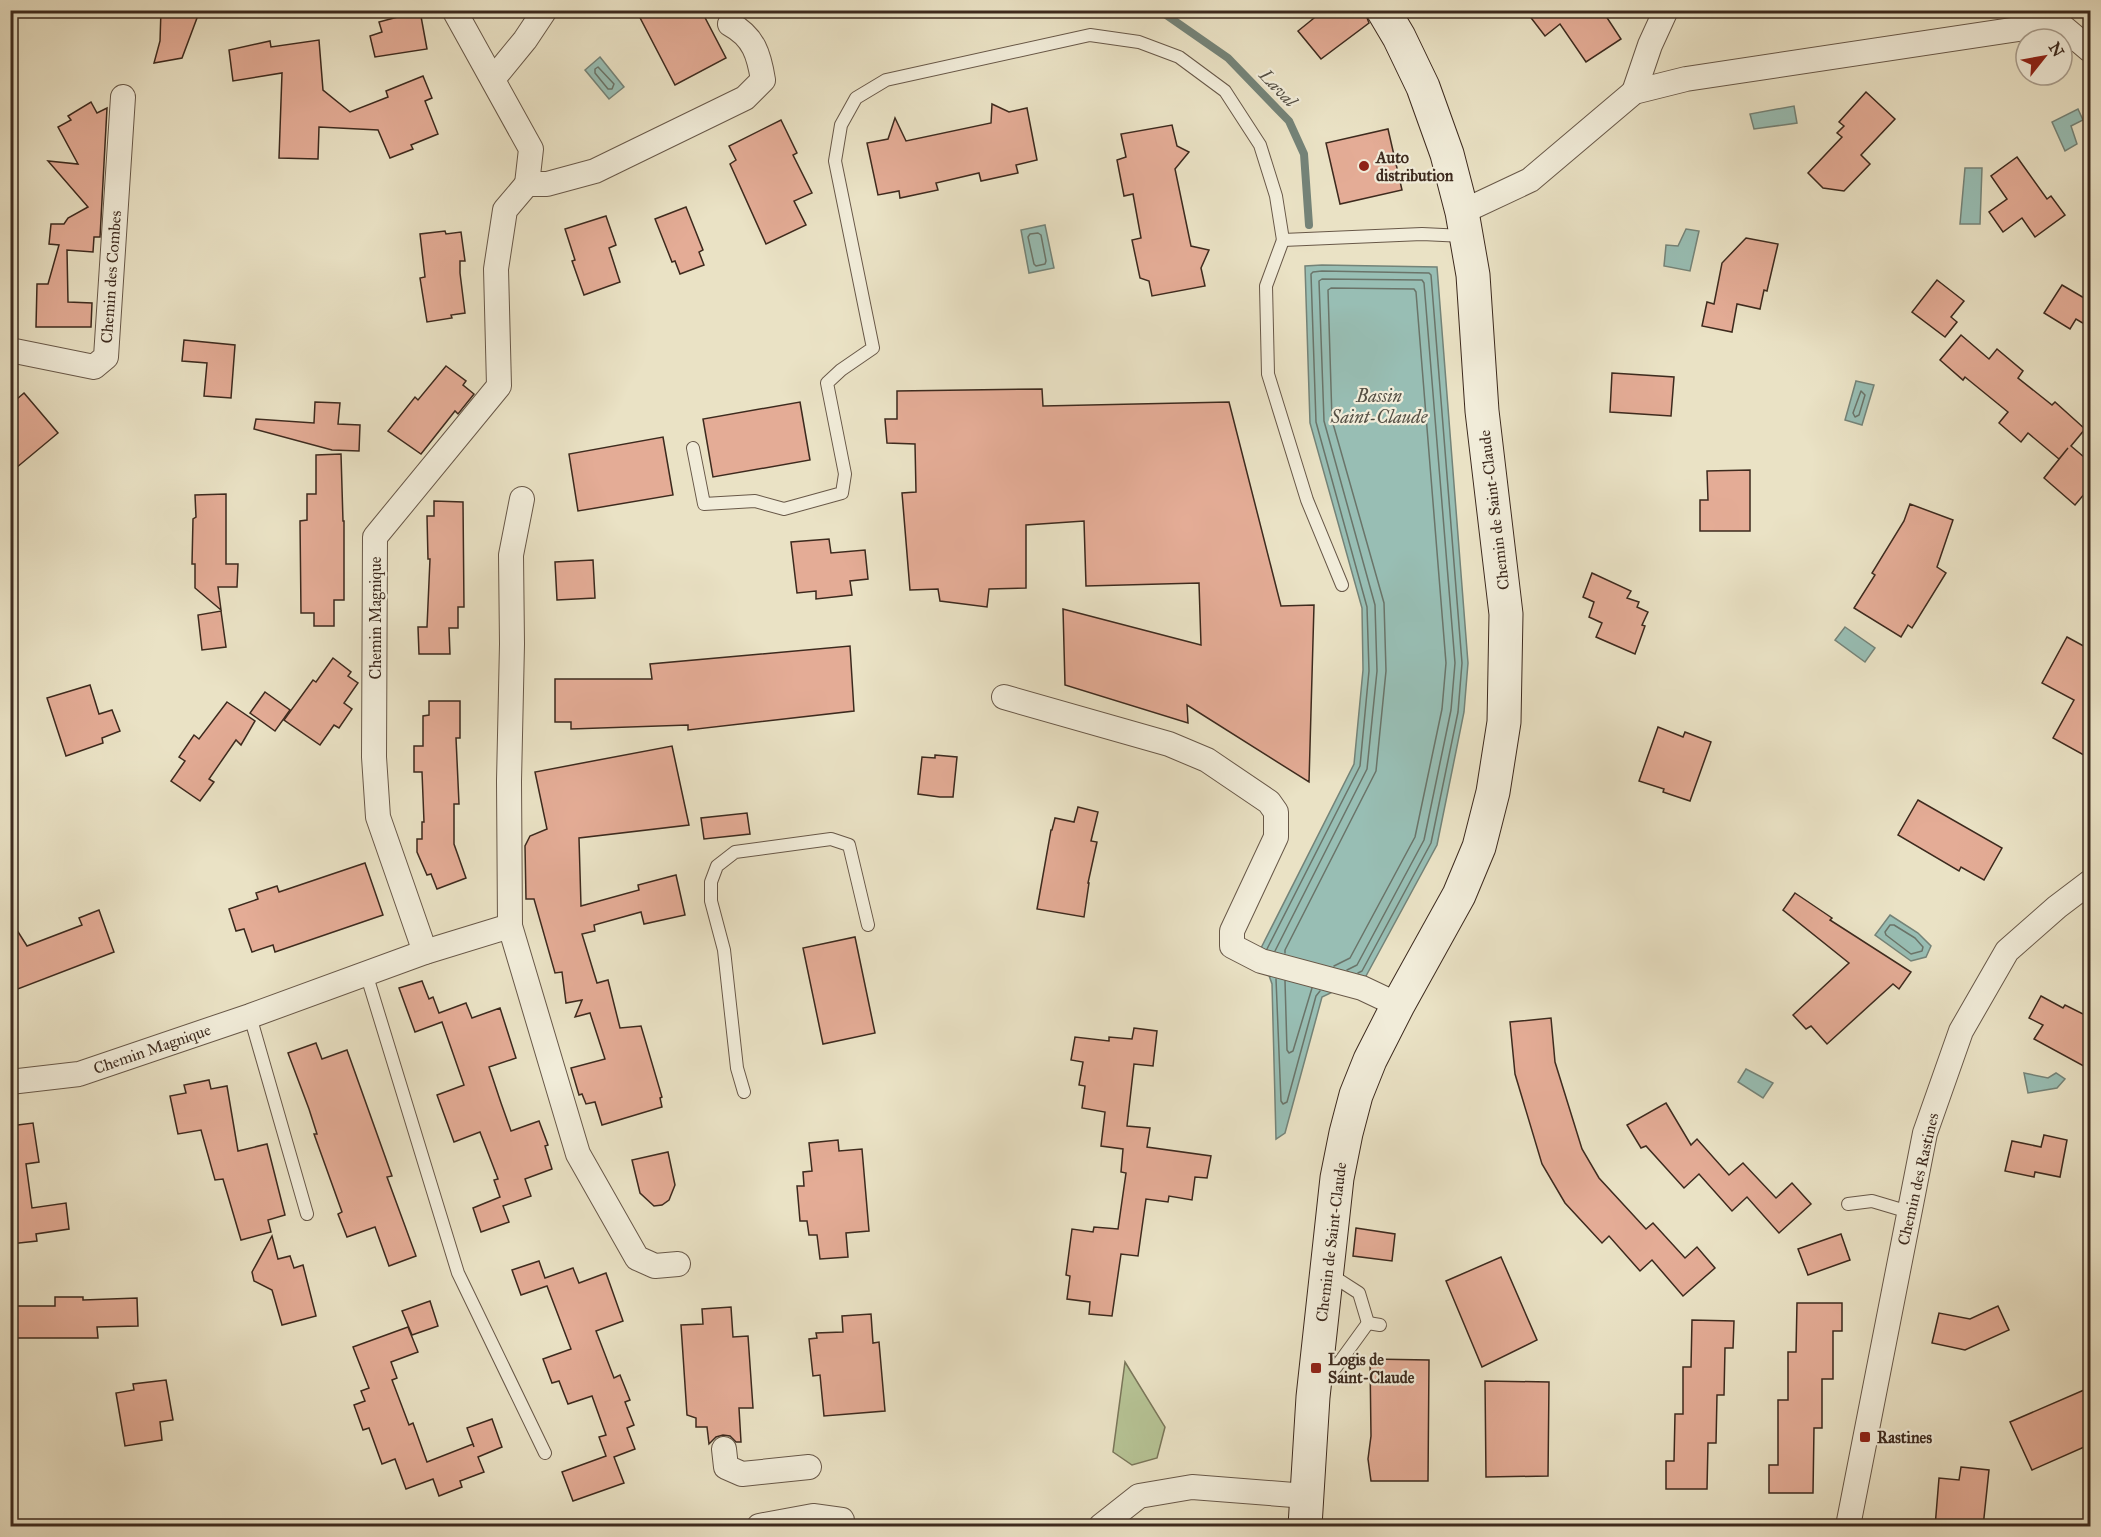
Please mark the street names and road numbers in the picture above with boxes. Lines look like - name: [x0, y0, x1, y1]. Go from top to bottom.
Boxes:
- street label: Chemin des Combes: [97, 210, 125, 344]
- street label: Chemin de Saint-Claude: [1475, 429, 1513, 591]
- street label: Chemin Magnique: [366, 556, 386, 679]
- street label: Chemin Magnique: [91, 1020, 214, 1079]
- street label: Chemin des Rastines: [1894, 1111, 1943, 1247]
- street label: Chemin de Saint-Claude: [1312, 1161, 1350, 1323]

